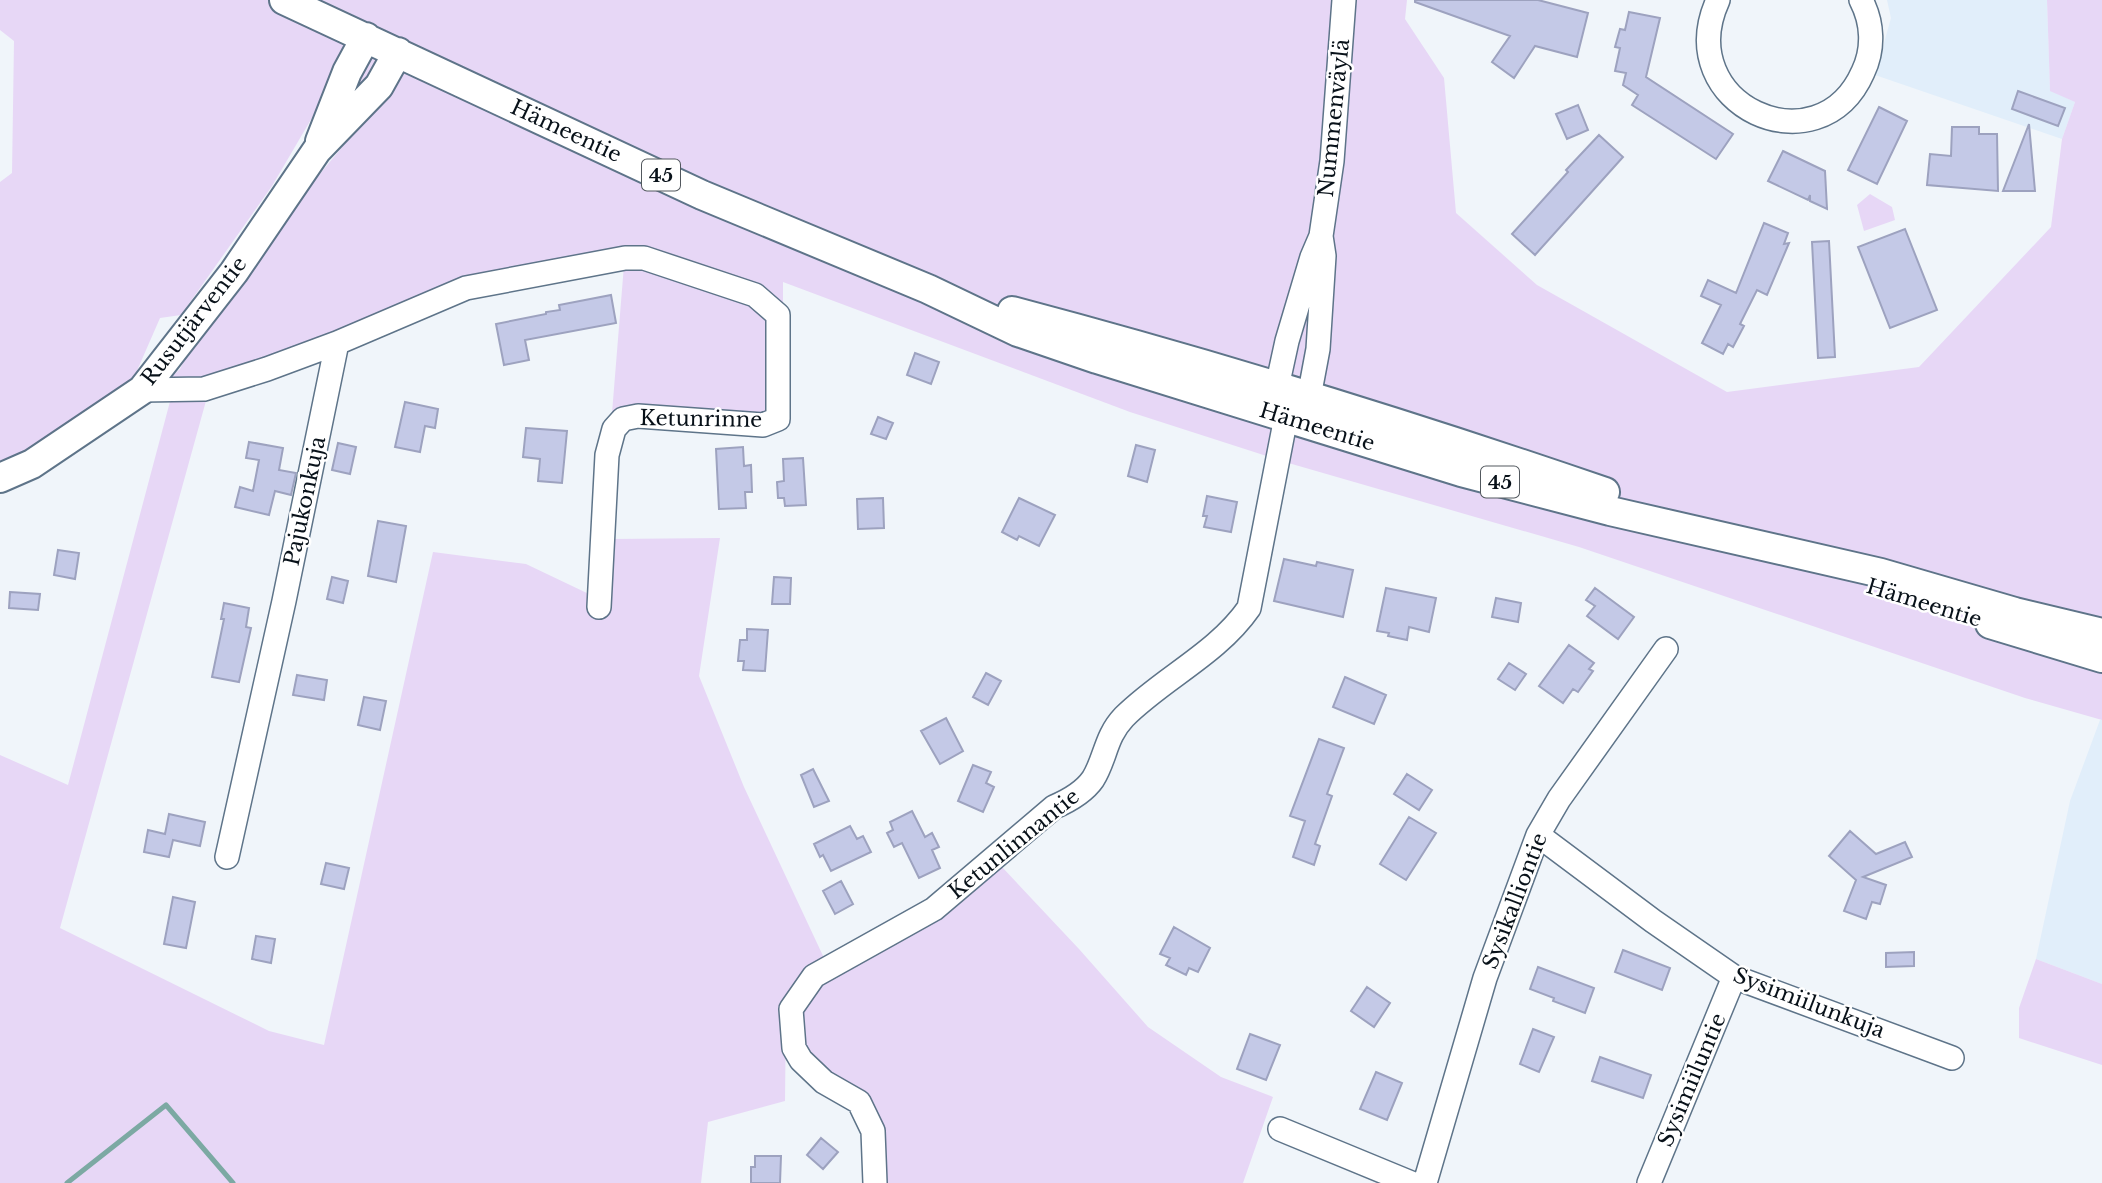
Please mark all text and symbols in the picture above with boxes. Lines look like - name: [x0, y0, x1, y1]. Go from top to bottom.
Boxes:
- street label: Nummenväylä: [1313, 37, 1355, 198]
- street label: Hämeentie: [506, 94, 626, 168]
- road number: 45: [642, 160, 680, 190]
- street label: Rusutjärventie: [136, 251, 252, 391]
- street label: Hämeentie: [1256, 397, 1378, 457]
- street label: Ketunrinne: [640, 405, 762, 433]
- street label: Pajukonkuja: [279, 434, 331, 568]
- road number: 45: [1481, 467, 1519, 498]
- street label: Hämeentie: [1863, 573, 1985, 633]
- street label: Ketunlinnantie: [943, 783, 1085, 905]
- street label: Sysikalliontie: [1477, 829, 1553, 973]
- street label: Sysimiilunkuja: [1730, 962, 1889, 1044]
- street label: Sysimiiluntie: [1652, 1009, 1732, 1151]

